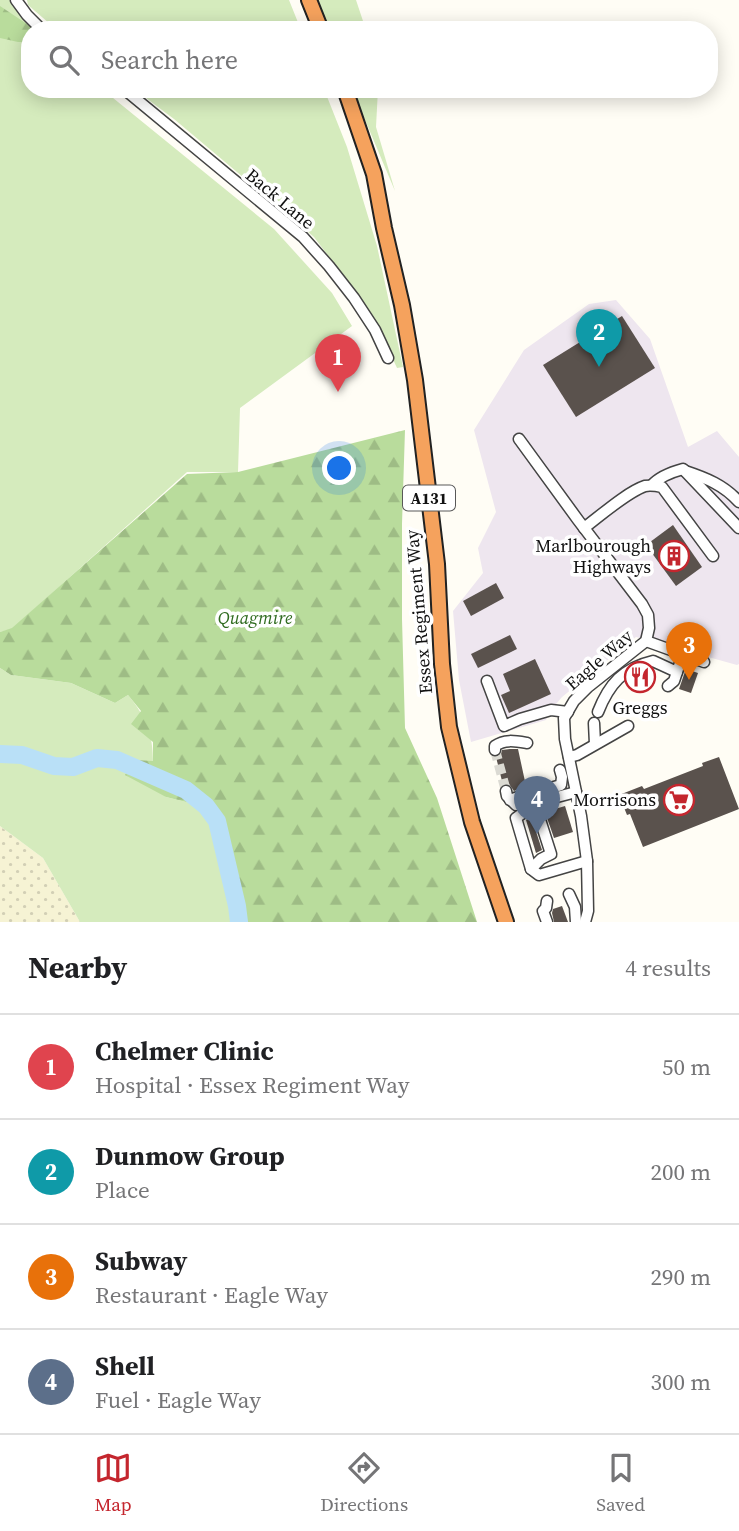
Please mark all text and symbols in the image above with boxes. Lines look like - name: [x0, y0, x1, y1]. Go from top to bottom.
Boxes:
- search box: [21, 21, 718, 98]
- icon: search: [45, 41, 83, 79]
- text: Search here: [101, 42, 238, 78]
- street label: Back Lane: [240, 162, 320, 235]
- pin: 2: [576, 309, 622, 367]
- pin: 1: [315, 334, 361, 392]
- your location: [322, 451, 356, 485]
- road number: A131: [403, 485, 455, 510]
- street label: Essex Regiment Way: [399, 528, 438, 695]
- place label: Marlbourough Highways: [535, 533, 651, 579]
- building icon: Marlbourough Highways: [657, 539, 691, 573]
- park label: Quagmire: [218, 605, 293, 630]
- pin: 3: [666, 622, 712, 680]
- street label: Eagle Way: [560, 623, 638, 696]
- restaurant icon: Greggs: [623, 660, 657, 694]
- place label: Greggs: [612, 695, 668, 720]
- pin: 4: [514, 776, 560, 834]
- supermarket icon: Morrisons: [662, 783, 696, 817]
- place label: Morrisons: [573, 787, 656, 812]
- text: Nearby: [28, 947, 127, 988]
- text: 4 results: [625, 952, 711, 984]
- text: Chelmer Clinic: [95, 1033, 274, 1069]
- text: 1: [45, 1051, 57, 1083]
- text: 50 m: [662, 1051, 711, 1083]
- text: Hospital · Essex Regiment Way: [95, 1069, 409, 1101]
- text: Dunmow Group: [95, 1138, 285, 1174]
- text: 2: [45, 1156, 57, 1188]
- text: 200 m: [650, 1156, 711, 1188]
- text: Place: [95, 1174, 150, 1206]
- text: Subway: [95, 1243, 187, 1279]
- text: 3: [45, 1261, 57, 1293]
- text: 290 m: [650, 1261, 711, 1293]
- text: Restaurant · Eagle Way: [95, 1279, 328, 1311]
- text: Shell: [95, 1348, 155, 1384]
- text: 4: [45, 1366, 57, 1398]
- text: 300 m: [650, 1366, 711, 1398]
- text: Fuel · Eagle Way: [95, 1384, 261, 1416]
- tab: Map: [94, 1449, 132, 1517]
- tab: Directions: [320, 1449, 408, 1517]
- tab: Saved: [596, 1449, 645, 1517]

